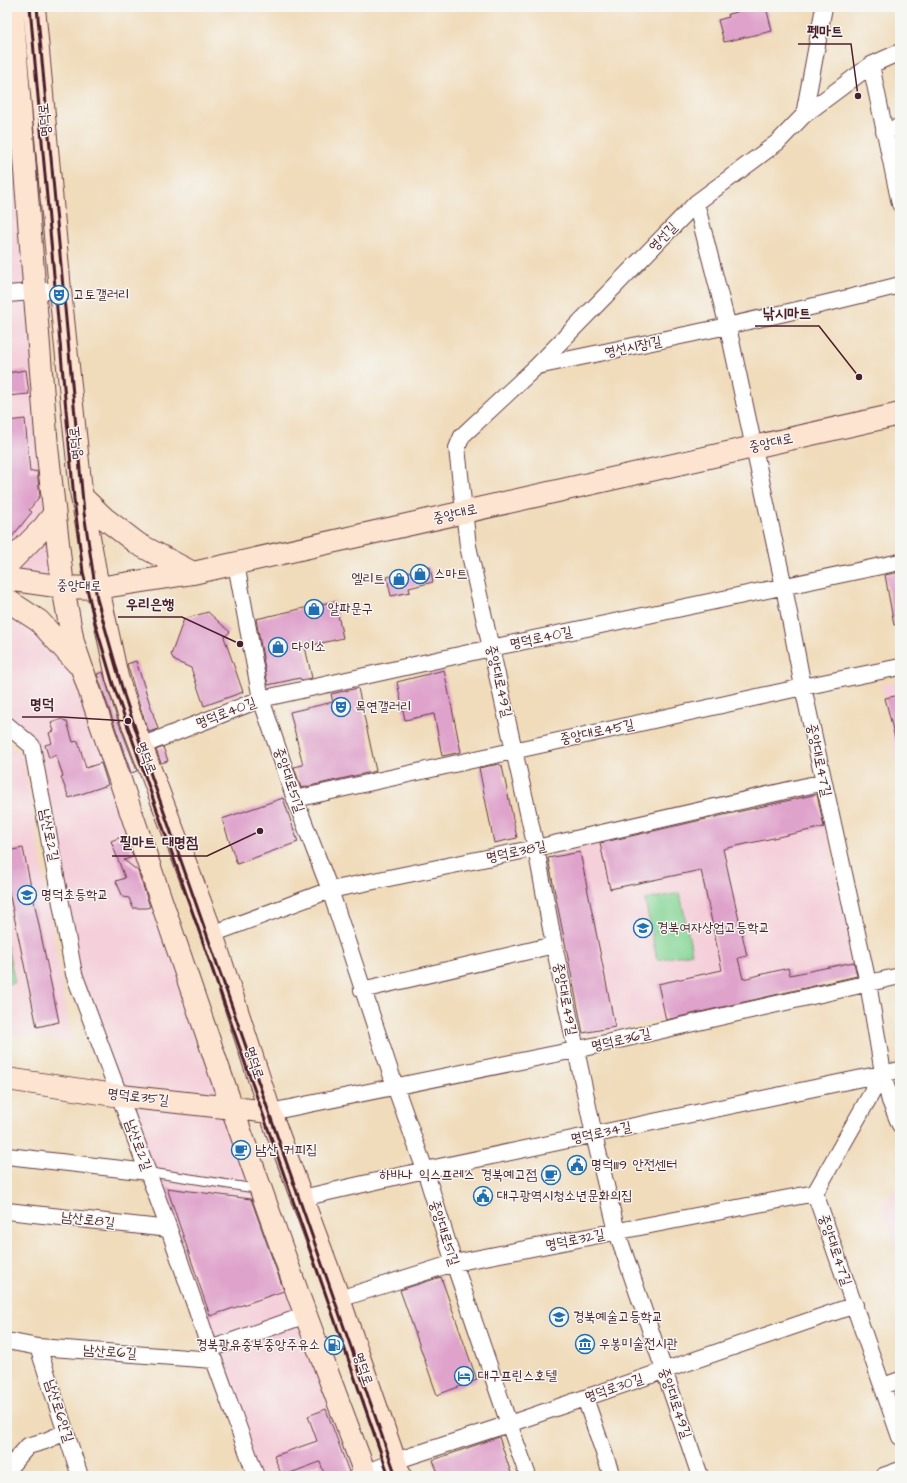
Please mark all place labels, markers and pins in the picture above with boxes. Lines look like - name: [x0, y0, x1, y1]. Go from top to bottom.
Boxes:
- callout: 펫마트: [798, 17, 851, 44]
- theatre icon: 고토갤러리: [48, 284, 70, 306]
- place label: 고토갤러리: [73, 285, 129, 305]
- callout: 낚시마트: [755, 299, 819, 326]
- shop icon: 스마트: [409, 563, 431, 585]
- place label: 스마트: [434, 564, 468, 584]
- shop icon: 엘리트: [388, 568, 410, 590]
- place label: 엘리트: [351, 569, 385, 589]
- callout: 우리은행: [118, 590, 182, 617]
- shop icon: 알파문구: [303, 598, 325, 620]
- place label: 알파문구: [328, 599, 373, 619]
- shop icon: 다이소: [267, 636, 289, 658]
- place label: 다이소: [292, 637, 326, 657]
- callout: 명덕: [22, 690, 62, 717]
- theatre icon: 목연갤러리: [330, 696, 352, 718]
- place label: 목연갤러리: [355, 697, 411, 717]
- callout: 필마트 대명점: [112, 829, 207, 856]
- school or university icon: 명덕초등학교: [16, 884, 38, 906]
- place label: 명덕초등학교: [41, 885, 109, 905]
- school or university icon: 경북여자상업고등학교: [632, 917, 654, 939]
- place label: 경북여자상업고등학교: [657, 918, 770, 938]
- cafe icon: 남산 커피집: [230, 1139, 252, 1161]
- place label: 남산 커피집: [255, 1140, 317, 1160]
- public building icon: 명덕1119 안전센터: [566, 1154, 588, 1176]
- place label: 명덕1119 안전센터: [591, 1155, 678, 1175]
- cafe icon: 하바나 익스프레스 경북예고점: [540, 1164, 562, 1186]
- place label: 하바나 익스프레스 경북예고점: [379, 1165, 537, 1185]
- public building icon: 대구광역시청소년문화의집: [472, 1185, 494, 1207]
- place label: 대구광역시청소년문화의집: [497, 1186, 632, 1206]
- school or university icon: 경북예술고등학교: [548, 1306, 570, 1328]
- place label: 경북예술고등학교: [573, 1307, 663, 1327]
- museum icon: 우봉미술전시관: [574, 1333, 596, 1355]
- fuel station icon: 경북광유중부중앙주유소: [323, 1334, 345, 1356]
- place label: 우봉미술전시관: [599, 1334, 678, 1354]
- place label: 경북광유중부중앙주유소: [196, 1335, 320, 1355]
- hotel icon: 대구프린스호텔: [453, 1365, 475, 1387]
- place label: 대구프린스호텔: [478, 1366, 558, 1386]

